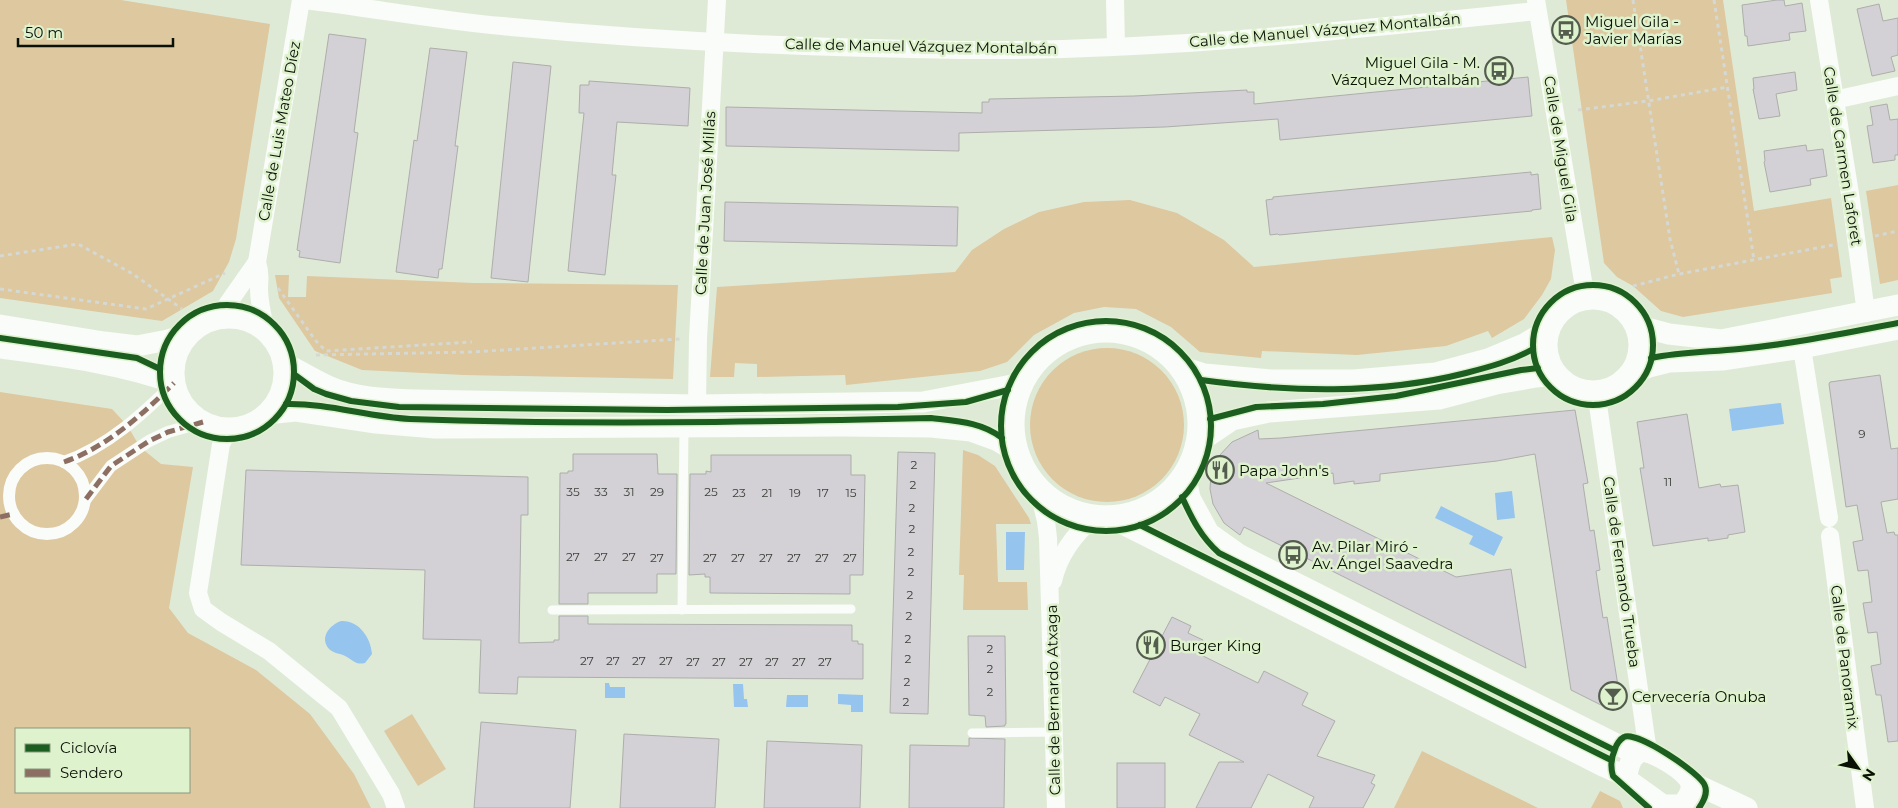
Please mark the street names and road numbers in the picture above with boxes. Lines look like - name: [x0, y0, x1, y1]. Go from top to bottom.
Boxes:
- street label: Calle de Manuel Vázquez Montalbán: [1188, 9, 1462, 51]
- street label: Calle de Manuel Vázquez Montalbán: [785, 34, 1057, 58]
- street label: Calle de Luis Mateo Díez: [254, 39, 304, 222]
- street label: Calle de Carmen Laforet: [1819, 65, 1867, 247]
- street label: Calle de Miguel Gila: [1540, 74, 1582, 224]
- street label: Calle de Juan José Millás: [691, 111, 719, 295]
- street label: Calle de Fernando Trueba: [1599, 475, 1645, 669]
- street label: Calle de Panoramix: [1827, 584, 1863, 730]
- street label: Calle de Bernardo Atxaga: [1042, 604, 1064, 796]

